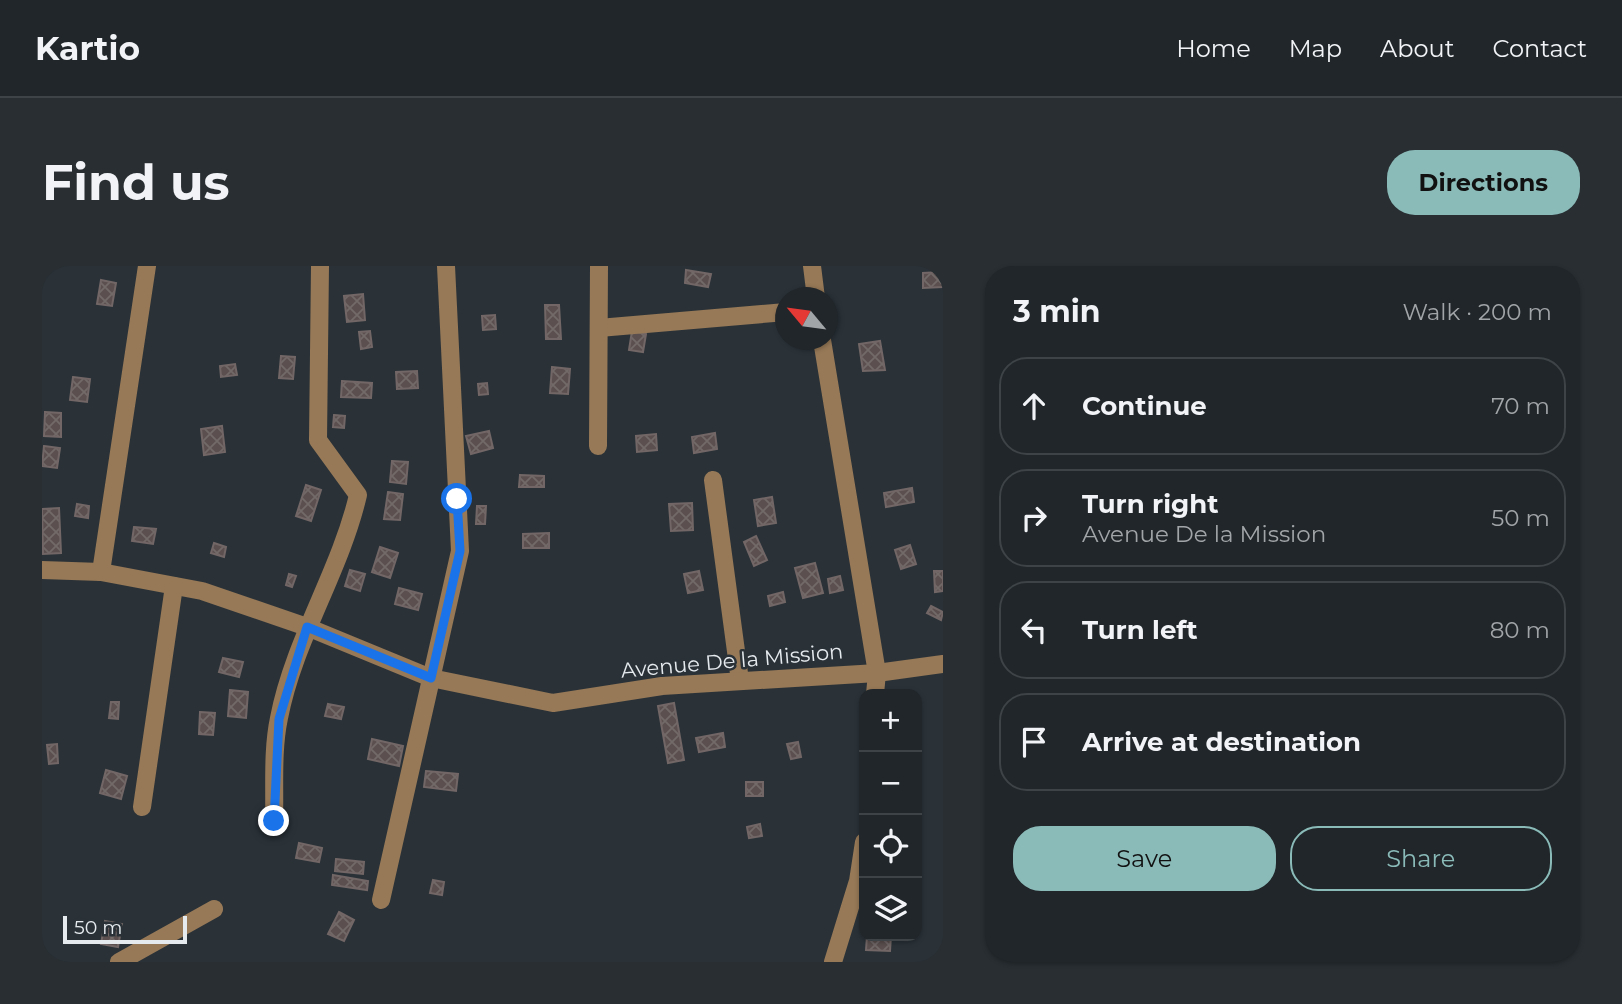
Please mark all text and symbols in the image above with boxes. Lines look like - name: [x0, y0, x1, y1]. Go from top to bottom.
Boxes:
- text: Kartio: [35, 28, 140, 68]
- text: Home: [1176, 34, 1251, 63]
- text: Map: [1289, 34, 1342, 63]
- text: About: [1380, 34, 1454, 63]
- text: Contact: [1492, 34, 1587, 63]
- button: Directions: [1387, 150, 1580, 215]
- text: Find us: [42, 153, 230, 212]
- north arrow: [775, 287, 838, 350]
- text: 3 min: [1013, 293, 1100, 330]
- text: Walk · 200 m: [1402, 298, 1552, 326]
- icon: ahead: [1015, 387, 1053, 425]
- text: Continue: [1082, 390, 1207, 422]
- text: 70 m: [1491, 392, 1550, 420]
- route start: [441, 483, 472, 514]
- text: Turn right: [1082, 488, 1218, 520]
- icon: right: [1015, 499, 1053, 537]
- text: 50 m: [1491, 504, 1550, 532]
- text: Avenue De la Mission: [1082, 520, 1326, 548]
- icon: left: [1015, 611, 1053, 649]
- text: Turn left: [1082, 614, 1198, 646]
- text: 80 m: [1490, 616, 1550, 644]
- street label: Avenue De la Mission: [620, 638, 844, 683]
- map controls: [859, 689, 922, 941]
- button: +: [859, 689, 922, 752]
- icon: arrive: [1015, 723, 1053, 761]
- text: Arrive at destination: [1082, 726, 1361, 758]
- button: −: [859, 752, 922, 815]
- route end: [258, 805, 289, 836]
- button: locate: [859, 815, 922, 878]
- button: Save: [1013, 826, 1276, 891]
- button: Share: [1290, 826, 1552, 891]
- button: layers: [859, 878, 922, 941]
- scale bar: [63, 913, 187, 945]
- text: 50 m: [74, 916, 122, 939]

